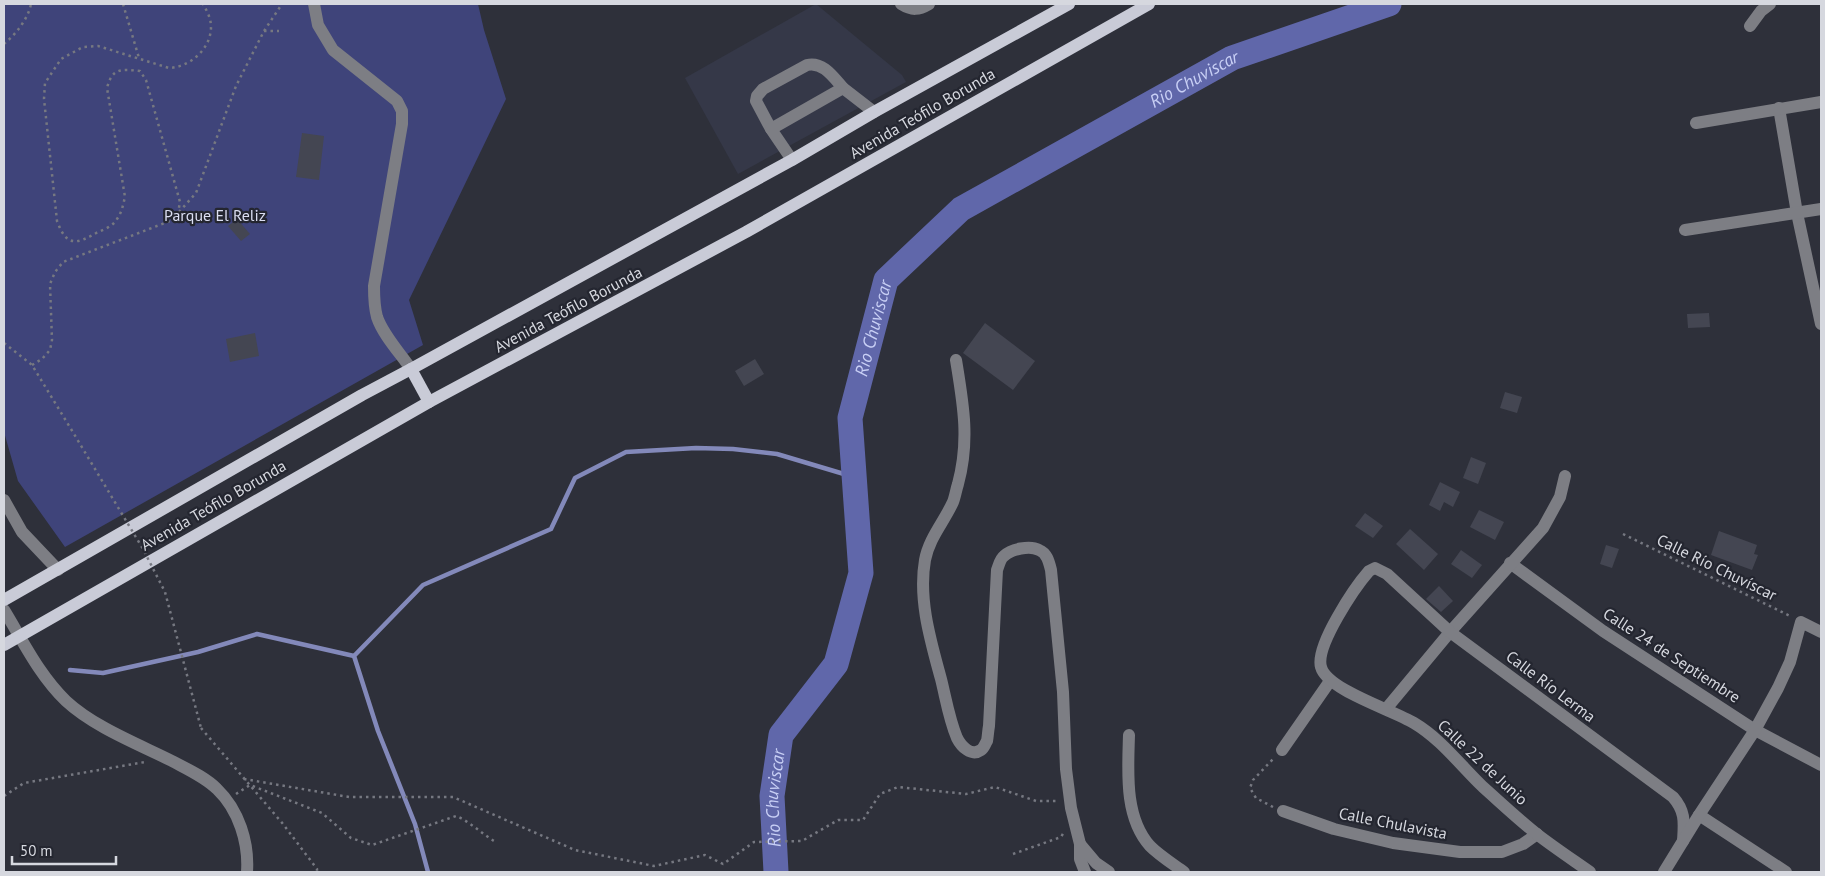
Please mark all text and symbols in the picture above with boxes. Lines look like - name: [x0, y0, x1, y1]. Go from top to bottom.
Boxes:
- water label: Rio Chuviscar: [1145, 44, 1242, 113]
- street label: Avenida Teófilo Borunda: [846, 63, 998, 163]
- park label: Parque El Reliz: [164, 205, 266, 225]
- street label: Avenida Teófilo Borunda: [491, 262, 645, 356]
- water label: Rio Chuviscar: [849, 277, 897, 379]
- street label: Avenida Teófilo Borunda: [137, 455, 289, 555]
- street label: Calle Río Chuvíscar: [1654, 529, 1781, 605]
- street label: Calle 24 de Septiembre: [1600, 603, 1744, 707]
- street label: Calle Río Lerma: [1502, 646, 1600, 726]
- street label: Calle 22 de Junio: [1434, 715, 1532, 809]
- water label: Rio Chuviscar: [760, 747, 790, 848]
- street label: Calle Chulavista: [1337, 803, 1449, 843]
- scale bar: [12, 834, 116, 866]
- text: 50 m: [20, 841, 53, 860]

